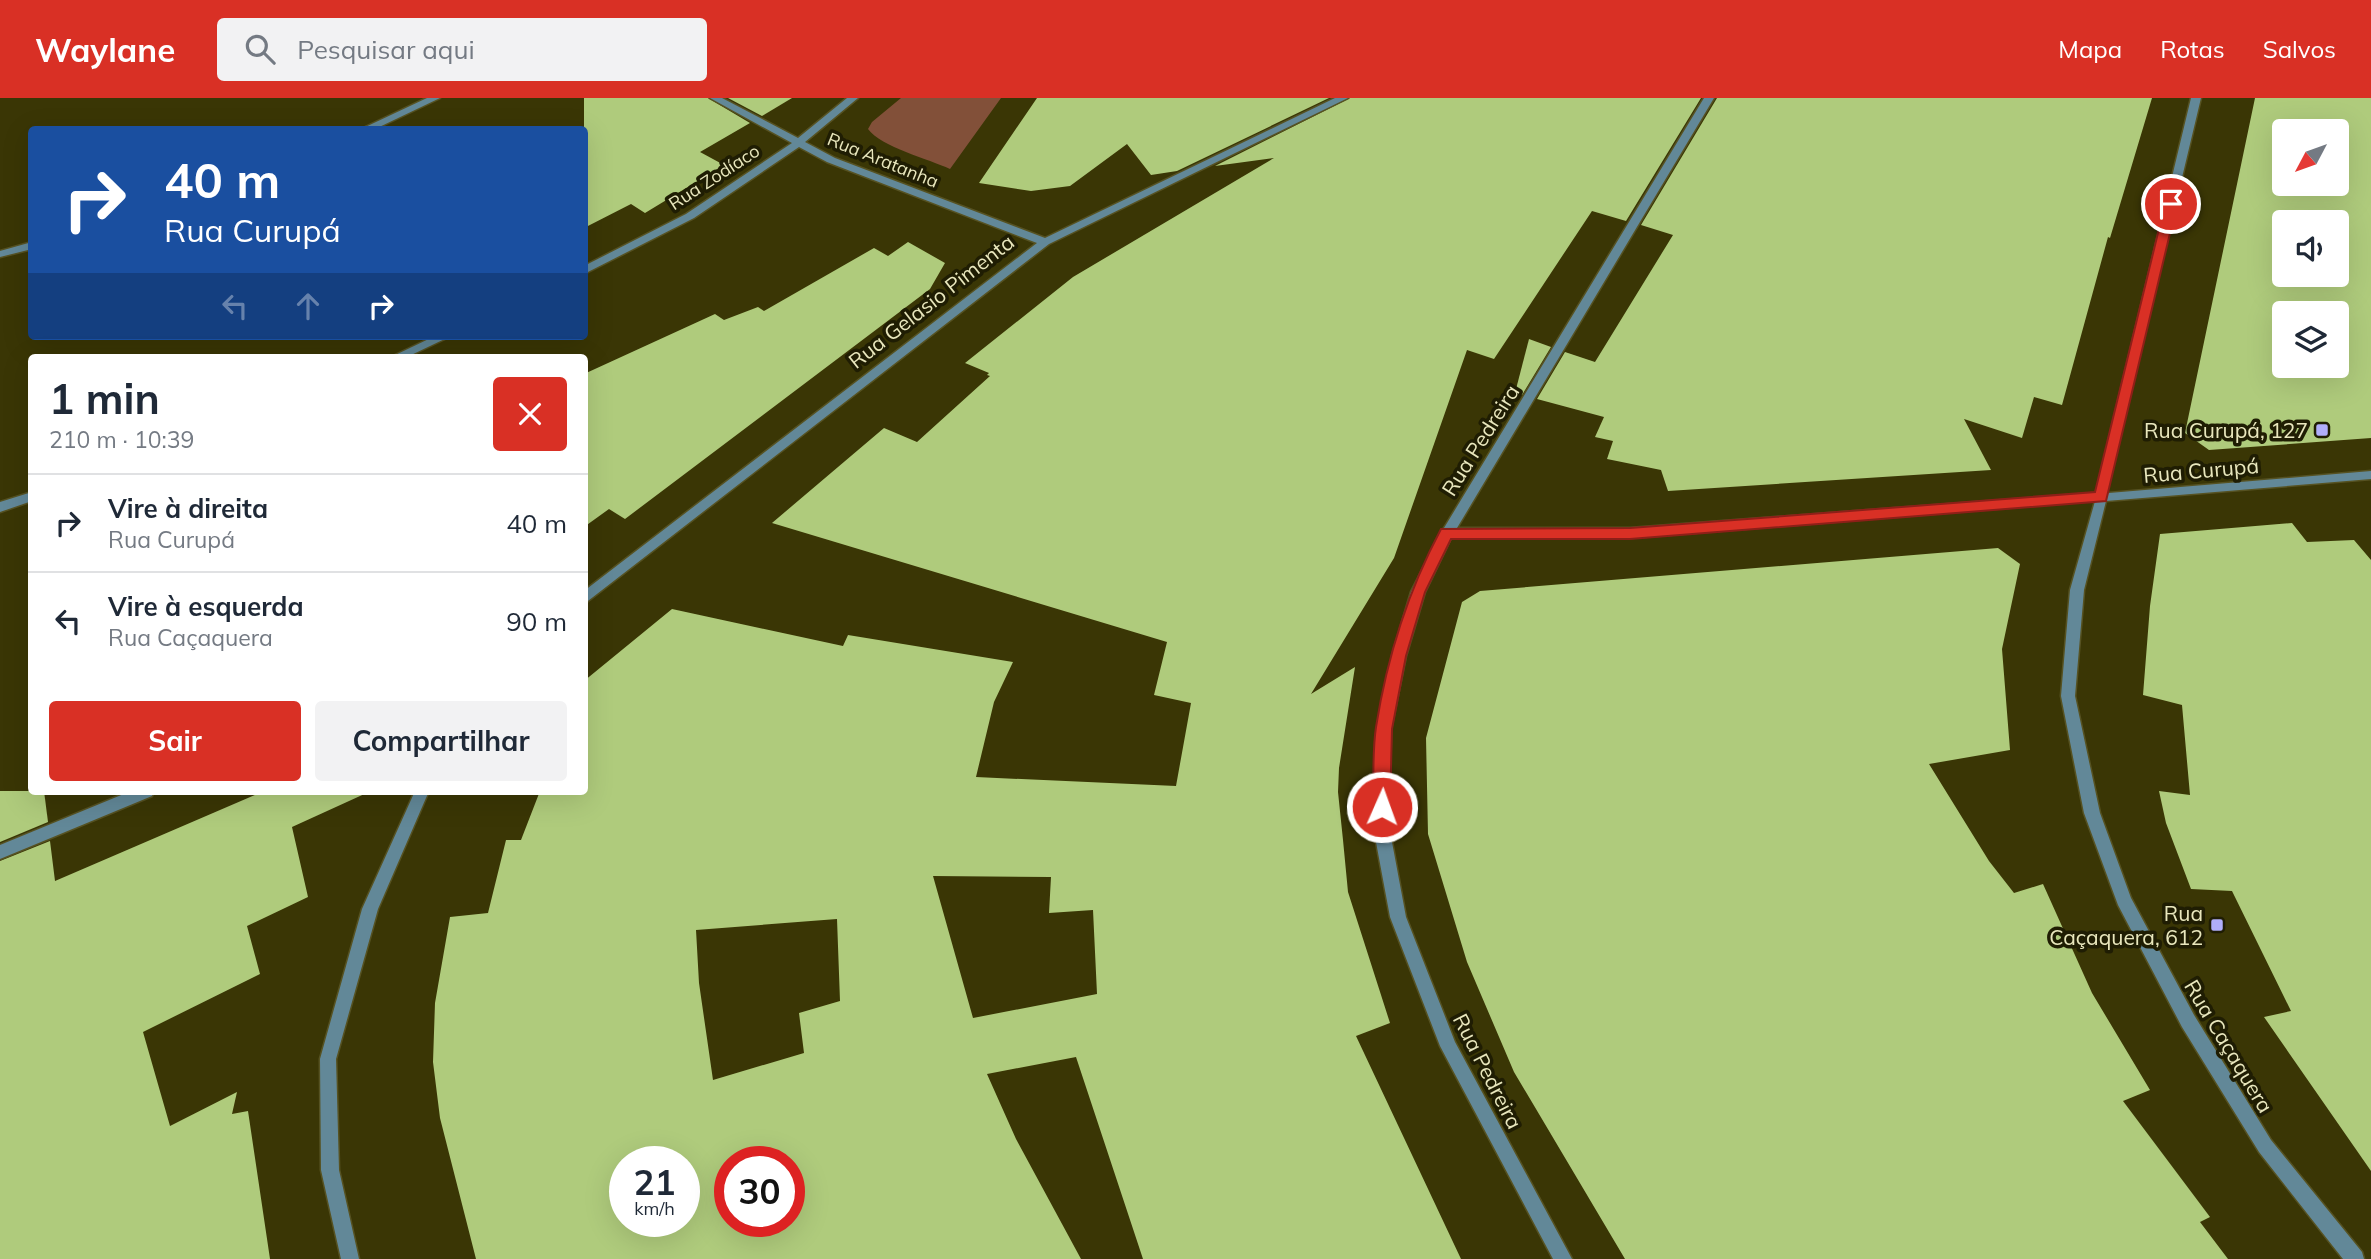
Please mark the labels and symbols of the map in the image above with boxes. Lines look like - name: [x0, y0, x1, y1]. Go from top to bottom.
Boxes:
- north arrow: [2272, 119, 2348, 196]
- street label: Rua Aratanha: [824, 127, 942, 193]
- street label: Rua Zodíaco: [664, 139, 764, 215]
- pin: [2141, 174, 2201, 234]
- street label: Rua Gelasio Pimenta: [843, 228, 1019, 374]
- street label: Rua Pedreira: [1436, 380, 1524, 500]
- place label: Rua Curupá, 127: [2144, 417, 2308, 443]
- marker: Rua Curupá, 127: [2314, 422, 2330, 438]
- street label: Rua Curupá: [2142, 452, 2260, 488]
- position arrow: [1345, 770, 1419, 844]
- place label: Rua Caçaquera, 612: [2049, 900, 2203, 950]
- marker: Rua Caçaquera, 612: [2209, 917, 2225, 933]
- street label: Rua Caçaquera: [2179, 975, 2279, 1117]
- street label: Rua Pedreira: [1448, 1009, 1528, 1133]
- speed limit sign: 30: [714, 1146, 805, 1237]

